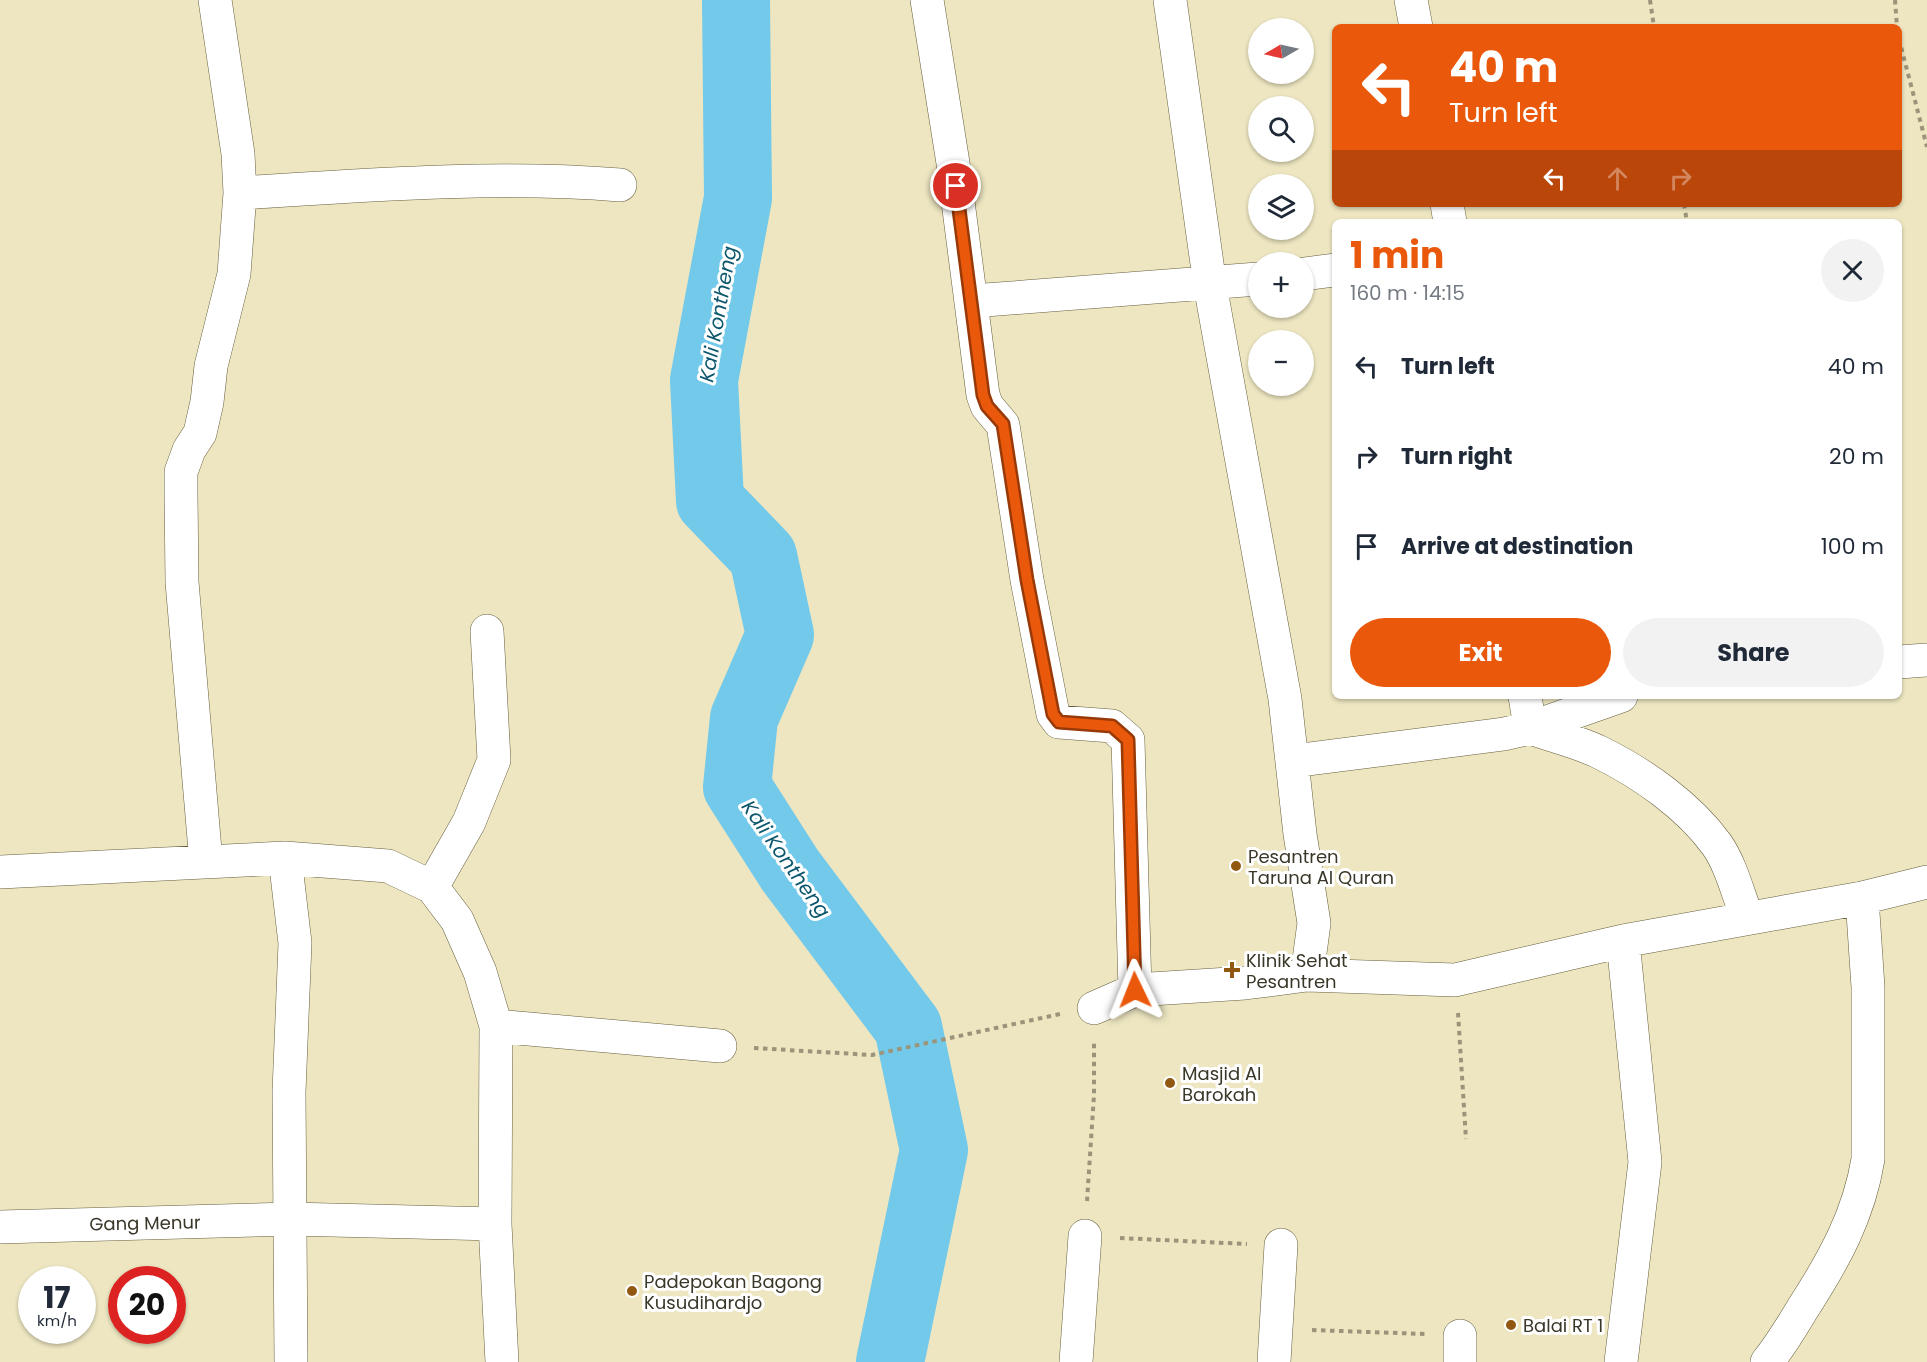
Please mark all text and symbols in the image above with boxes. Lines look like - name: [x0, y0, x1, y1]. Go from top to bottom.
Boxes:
- north arrow: [1248, 18, 1314, 84]
- map controls: [1248, 18, 1314, 396]
- text: 40 m: [1449, 38, 1558, 97]
- icon: left: [1350, 48, 1428, 126]
- text: Turn left: [1449, 94, 1558, 131]
- button: search: [1248, 96, 1314, 162]
- pin: [930, 160, 981, 211]
- icon: left: [1538, 162, 1571, 195]
- icon: ahead: [1601, 162, 1634, 195]
- icon: right: [1664, 162, 1697, 195]
- icon: arrive: [939, 169, 972, 202]
- button: layers: [1248, 174, 1314, 240]
- text: 1 min: [1350, 230, 1444, 281]
- button: close: [1821, 239, 1884, 302]
- water label: Kali Kontheng: [692, 244, 744, 384]
- button: +: [1248, 252, 1314, 318]
- text: 160 m · 14:15: [1350, 279, 1465, 307]
- button: −: [1248, 330, 1314, 396]
- icon: left: [1350, 350, 1383, 383]
- text: Turn left: [1401, 351, 1495, 382]
- text: 40 m: [1828, 351, 1884, 382]
- icon: right: [1350, 440, 1383, 473]
- text: Turn right: [1401, 441, 1512, 472]
- text: 20 m: [1829, 441, 1884, 472]
- icon: arrive: [1350, 530, 1383, 563]
- text: Arrive at destination: [1401, 531, 1633, 562]
- text: 100 m: [1821, 531, 1884, 562]
- button: Exit: [1350, 618, 1611, 687]
- button: Share: [1623, 618, 1884, 687]
- water label: Kali Kontheng: [735, 795, 837, 923]
- place label: Pesantren Taruna Al Quran: [1248, 844, 1394, 890]
- marker: Pesantren Taruna Al Quran: [1229, 859, 1243, 873]
- place label: Klinik Sehat Pesantren: [1246, 948, 1348, 994]
- position arrow: [1103, 958, 1167, 1022]
- marker: Klinik Sehat Pesantren: [1223, 961, 1241, 979]
- place label: Masjid Al Barokah: [1182, 1061, 1262, 1107]
- marker: Masjid Al Barokah: [1163, 1076, 1177, 1090]
- street label: Gang Menur: [89, 1210, 201, 1236]
- speed limit sign: 20: [108, 1266, 186, 1344]
- place label: Padepokan Bagong Kusudihardjo: [644, 1269, 822, 1315]
- text: 17: [43, 1276, 71, 1319]
- marker: Padepokan Bagong Kusudihardjo: [625, 1284, 639, 1298]
- text: km/h: [37, 1310, 77, 1331]
- place label: Balai RT 1: [1523, 1313, 1603, 1338]
- marker: Balai RT 1: [1504, 1318, 1518, 1332]

